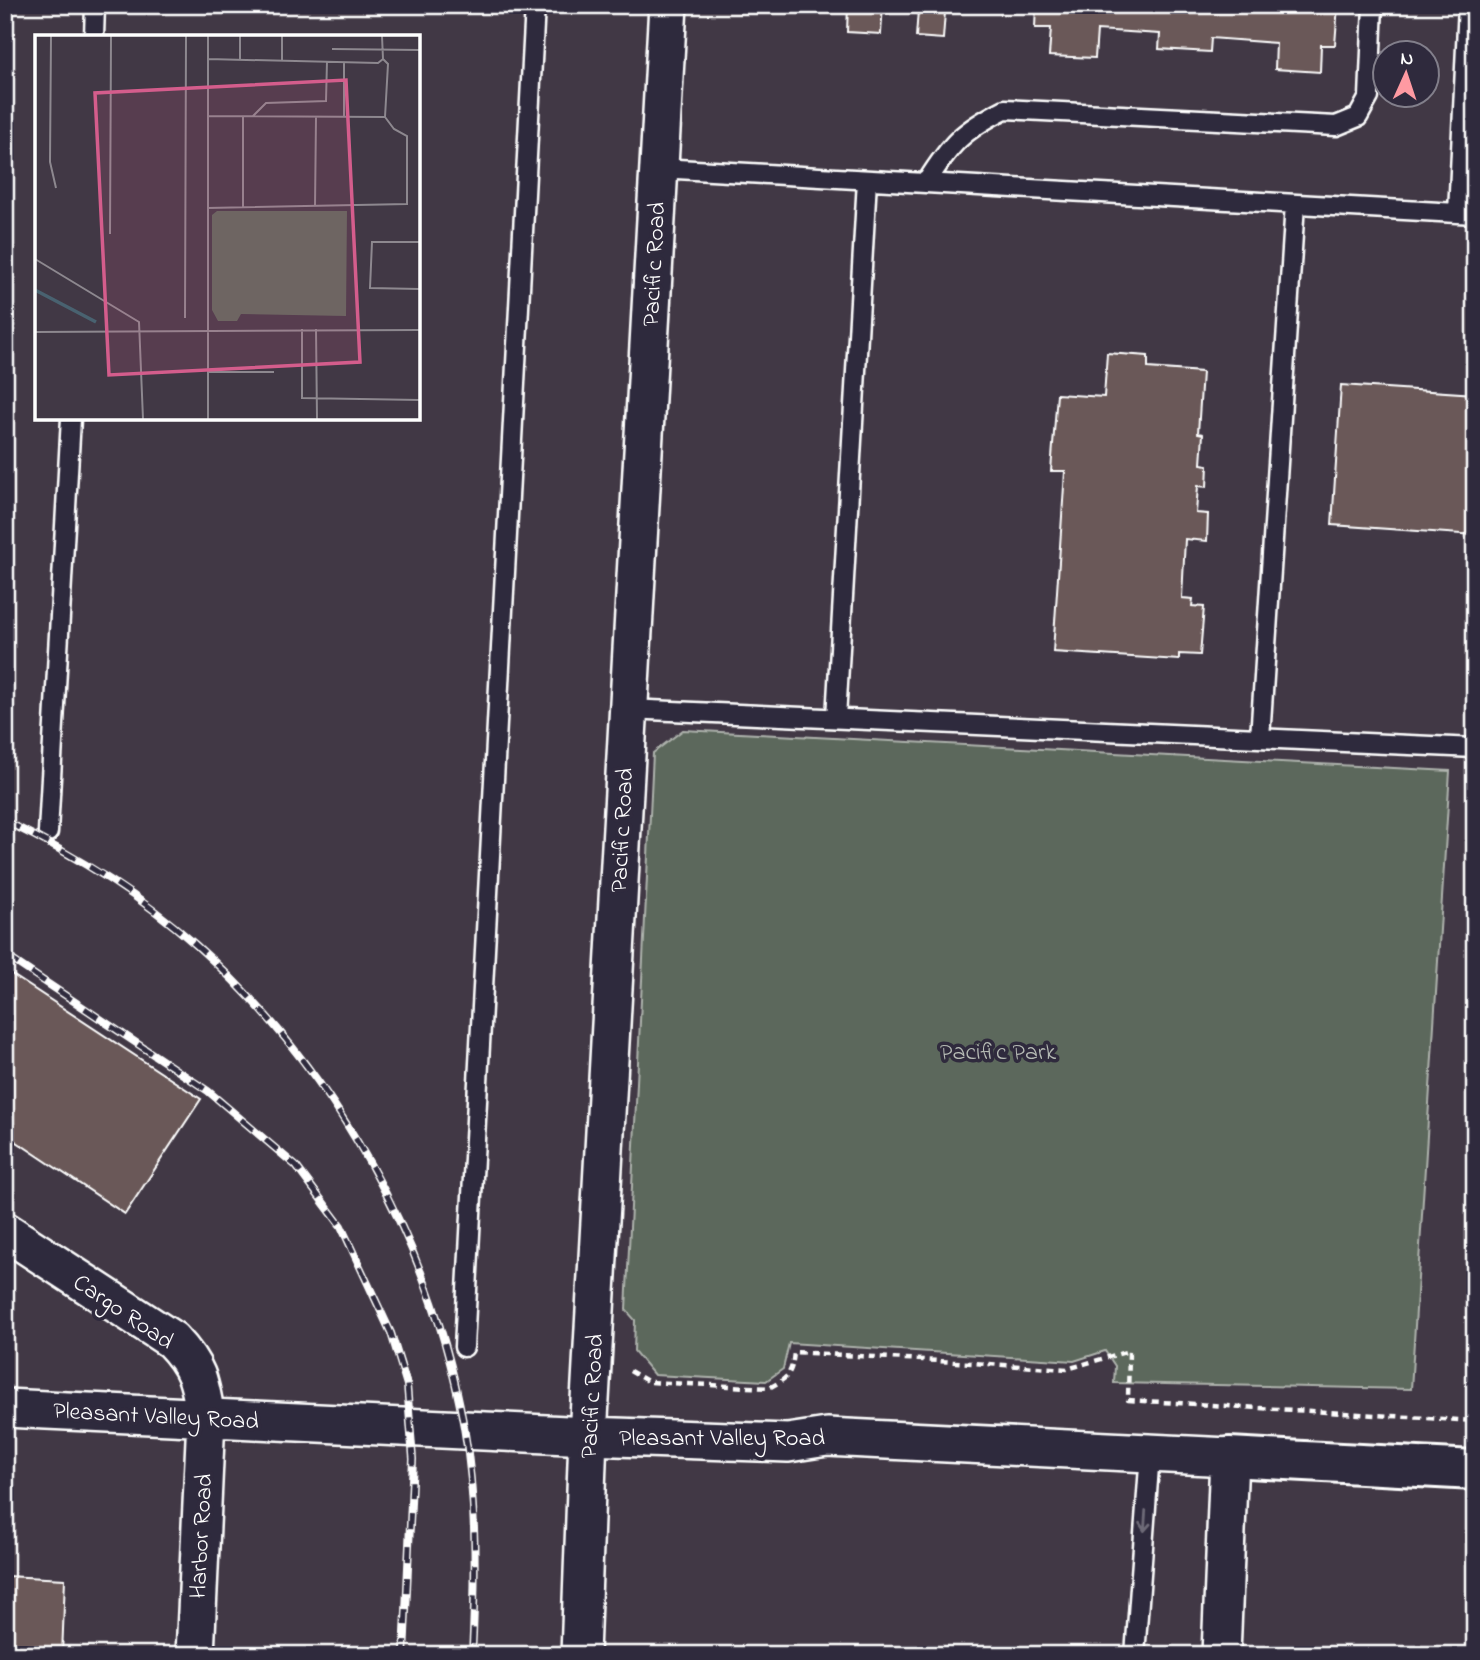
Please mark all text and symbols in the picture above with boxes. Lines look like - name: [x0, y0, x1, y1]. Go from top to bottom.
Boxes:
- inset map: [35, 35, 420, 420]
- north arrow: [1372, 38, 1442, 108]
- text: N: [1400, 46, 1414, 73]
- street label: Pacific Road: [635, 200, 676, 327]
- street label: Pacific Road: [603, 766, 644, 893]
- park label: Pacific Park: [940, 1036, 1056, 1071]
- street label: Cargo Road: [65, 1266, 181, 1360]
- street label: Pacific Road: [573, 1332, 614, 1459]
- street label: Pleasant Valley Road: [52, 1395, 260, 1441]
- street label: Pleasant Valley Road: [619, 1422, 825, 1458]
- street label: Harbor Road: [182, 1472, 223, 1600]
- one-way arrow: [1138, 1509, 1151, 1532]

